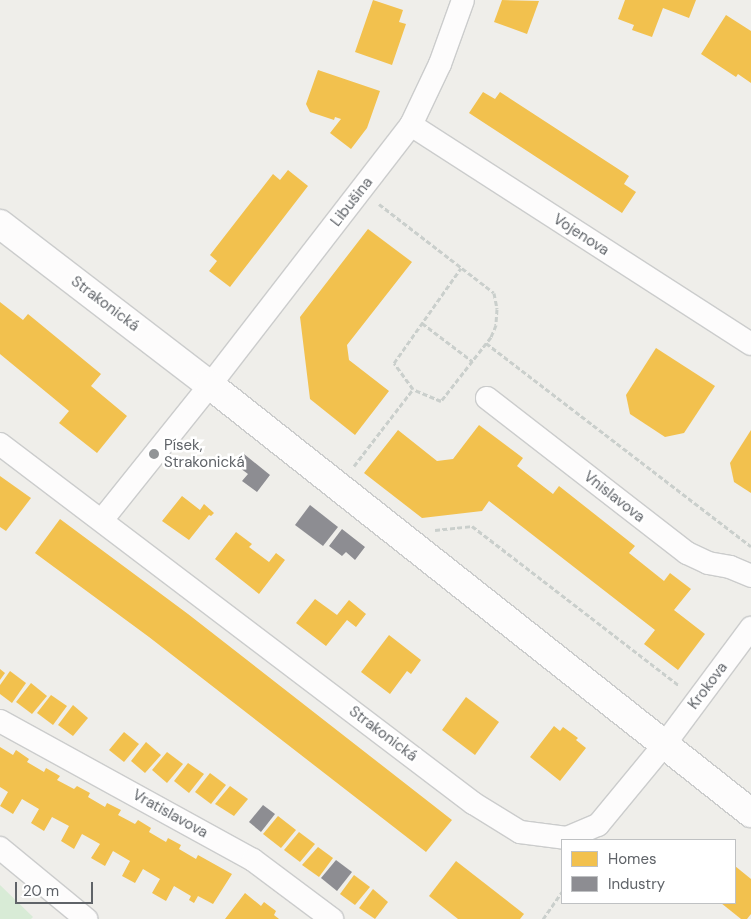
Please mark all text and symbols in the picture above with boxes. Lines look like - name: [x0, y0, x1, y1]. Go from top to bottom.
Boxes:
- street label: Libušina: [327, 174, 377, 230]
- street label: Vojenova: [550, 210, 612, 260]
- street label: Strakonická: [67, 273, 143, 335]
- place label: Písek, Strakonická: [164, 436, 245, 471]
- marker: Písek, Strakonická: [148, 448, 160, 460]
- street label: Vnislavova: [580, 468, 648, 526]
- street label: Krokova: [685, 659, 731, 713]
- street label: Strakonická: [345, 703, 421, 765]
- street label: Vratislavova: [129, 786, 211, 842]
- legend: [561, 839, 736, 904]
- text: Homes: [608, 849, 657, 869]
- scale bar: [18, 872, 95, 904]
- text: Industry: [608, 874, 665, 894]
- text: 20 m: [23, 881, 59, 901]

